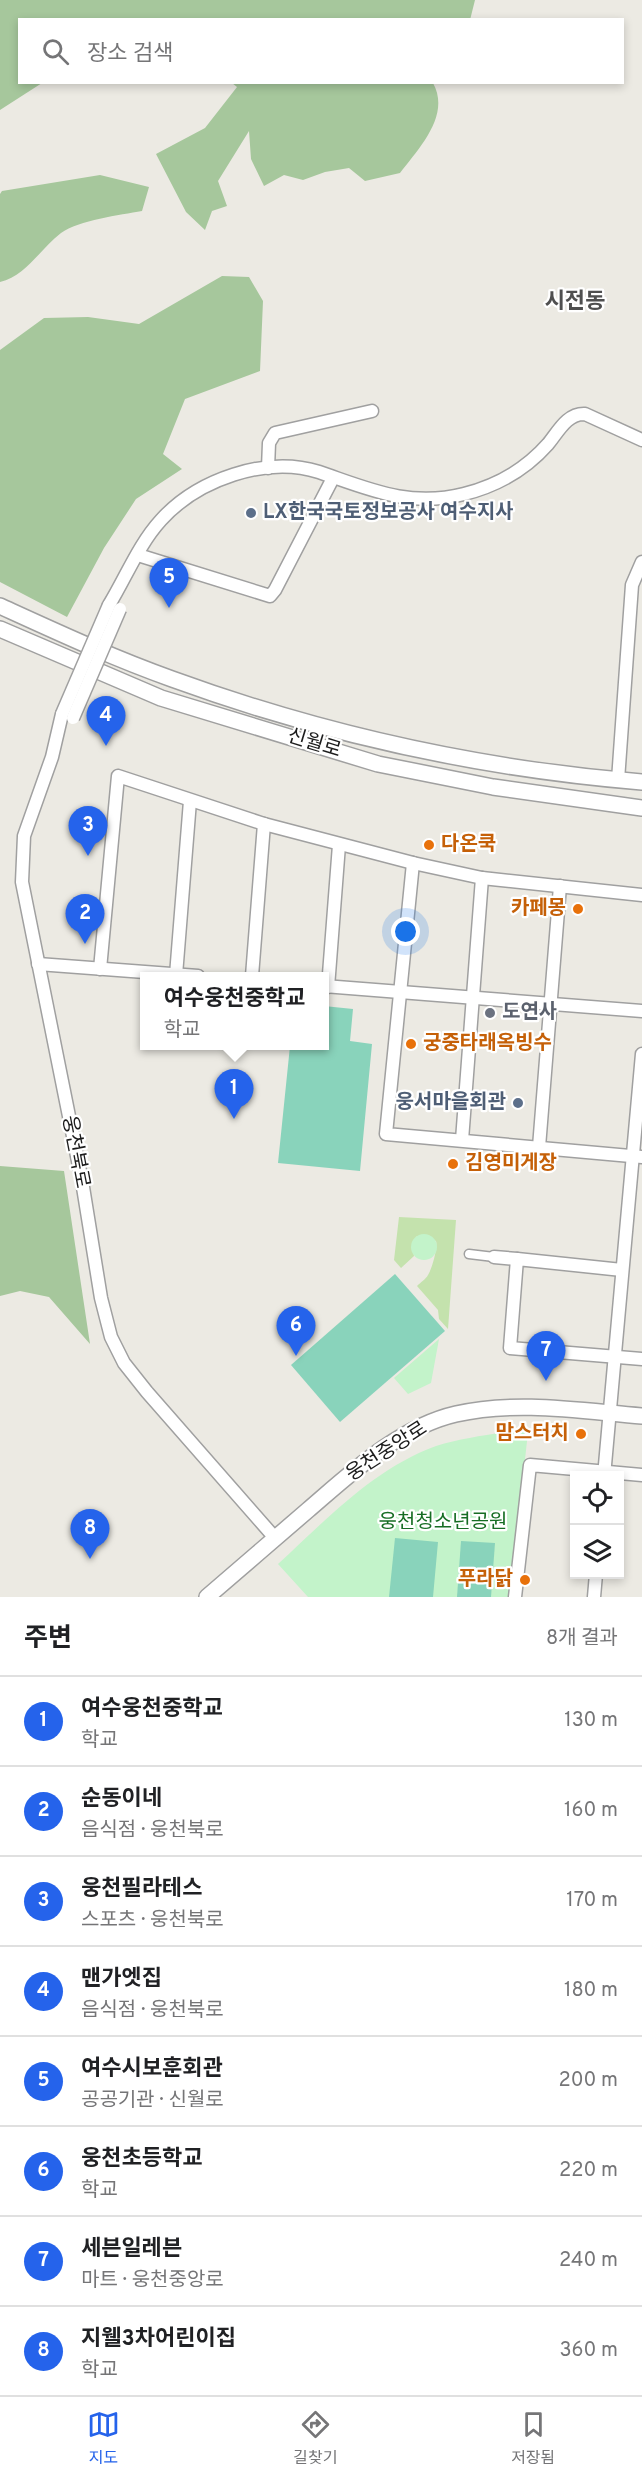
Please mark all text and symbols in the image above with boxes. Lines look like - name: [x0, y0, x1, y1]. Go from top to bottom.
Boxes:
- search box: [18, 18, 624, 84]
- icon: search: [39, 35, 72, 68]
- text: 장소 검색: [87, 41, 173, 68]
- district label: 시전동: [545, 289, 605, 316]
- place label: LX한국국토정보공사 여수지사: [263, 500, 514, 526]
- marker: LX한국국토정보공사 여수지사: [244, 506, 258, 520]
- pin: 5: [150, 558, 188, 608]
- pin: 4: [86, 696, 126, 746]
- street label: 신월로: [284, 723, 344, 765]
- pin: 3: [68, 806, 107, 856]
- place label: 다온쿡: [441, 832, 496, 858]
- marker: 다온쿡: [422, 838, 436, 852]
- pin: 2: [66, 894, 104, 944]
- place label: 카페몽: [511, 896, 566, 922]
- marker: 카페몽: [571, 902, 585, 916]
- your location: [391, 917, 420, 946]
- popup: [140, 972, 329, 1050]
- text: 여수웅천중학교: [164, 986, 305, 1013]
- place label: 도연사: [502, 1000, 557, 1026]
- marker: 도연사: [483, 1006, 497, 1020]
- text: 학교: [164, 1018, 200, 1044]
- place label: 궁중타래옥빙수: [423, 1031, 552, 1057]
- marker: 궁중타래옥빙수: [404, 1037, 418, 1051]
- pin: 1: [214, 1070, 254, 1119]
- place label: 웅서마을회관: [396, 1090, 507, 1116]
- marker: 웅서마을회관: [511, 1096, 525, 1110]
- street label: 웅천북로: [55, 1113, 95, 1191]
- place label: 김영미게장: [465, 1151, 557, 1177]
- marker: 김영미게장: [446, 1157, 460, 1171]
- pin: 6: [276, 1306, 316, 1356]
- pin: 7: [526, 1332, 566, 1381]
- street label: 웅천중앙로: [341, 1416, 433, 1488]
- place label: 맘스터치: [495, 1421, 569, 1447]
- marker: 맘스터치: [574, 1427, 588, 1441]
- map controls: [570, 1471, 624, 1579]
- button: locate: [570, 1471, 624, 1525]
- pin: 8: [70, 1510, 110, 1559]
- park label: 웅천청소년공원: [379, 1510, 507, 1536]
- button: layers: [570, 1525, 624, 1579]
- place label: 푸라닭: [458, 1567, 514, 1593]
- marker: 푸라닭: [518, 1573, 532, 1587]
- text: 주변: [24, 1623, 72, 1656]
- text: 8개 결과: [546, 1626, 618, 1652]
- text: 여수웅천중학교: [81, 1696, 223, 1723]
- text: 1: [40, 1708, 48, 1734]
- text: 130 m: [564, 1708, 618, 1734]
- text: 학교: [81, 1728, 118, 1754]
- text: 순동이네: [81, 1786, 162, 1813]
- text: 2: [37, 1798, 50, 1824]
- text: 160 m: [564, 1798, 618, 1824]
- text: 음식점 · 웅천북로: [81, 1818, 224, 1844]
- text: 웅천필라테스: [81, 1876, 202, 1903]
- text: 3: [38, 1888, 50, 1914]
- text: 170 m: [566, 1888, 618, 1914]
- text: 스포츠 · 웅천북로: [81, 1908, 224, 1934]
- text: 맨가엣집: [81, 1966, 162, 1993]
- text: 4: [37, 1978, 50, 2004]
- text: 180 m: [564, 1978, 618, 2004]
- text: 음식점 · 웅천북로: [81, 1998, 224, 2024]
- text: 여수시보훈회관: [81, 2056, 223, 2083]
- text: 5: [37, 2068, 50, 2094]
- text: 200 m: [559, 2068, 618, 2094]
- text: 공공기관 · 신월로: [81, 2088, 224, 2114]
- text: 웅천초등학교: [81, 2146, 202, 2173]
- text: 6: [37, 2158, 50, 2184]
- text: 220 m: [559, 2158, 618, 2184]
- text: 학교: [81, 2178, 118, 2204]
- text: 세븐일레븐: [81, 2236, 182, 2263]
- text: 7: [38, 2248, 49, 2274]
- text: 240 m: [559, 2248, 618, 2274]
- text: 마트 · 웅천중앙로: [81, 2268, 224, 2294]
- text: 지웰3차어린이집: [81, 2326, 236, 2353]
- text: 8: [37, 2338, 50, 2364]
- text: 360 m: [560, 2338, 618, 2364]
- text: 학교: [81, 2358, 118, 2384]
- tab: 지도: [87, 2408, 120, 2469]
- tab: 길찾기: [293, 2408, 337, 2469]
- tab: 저장됨: [511, 2408, 555, 2469]

